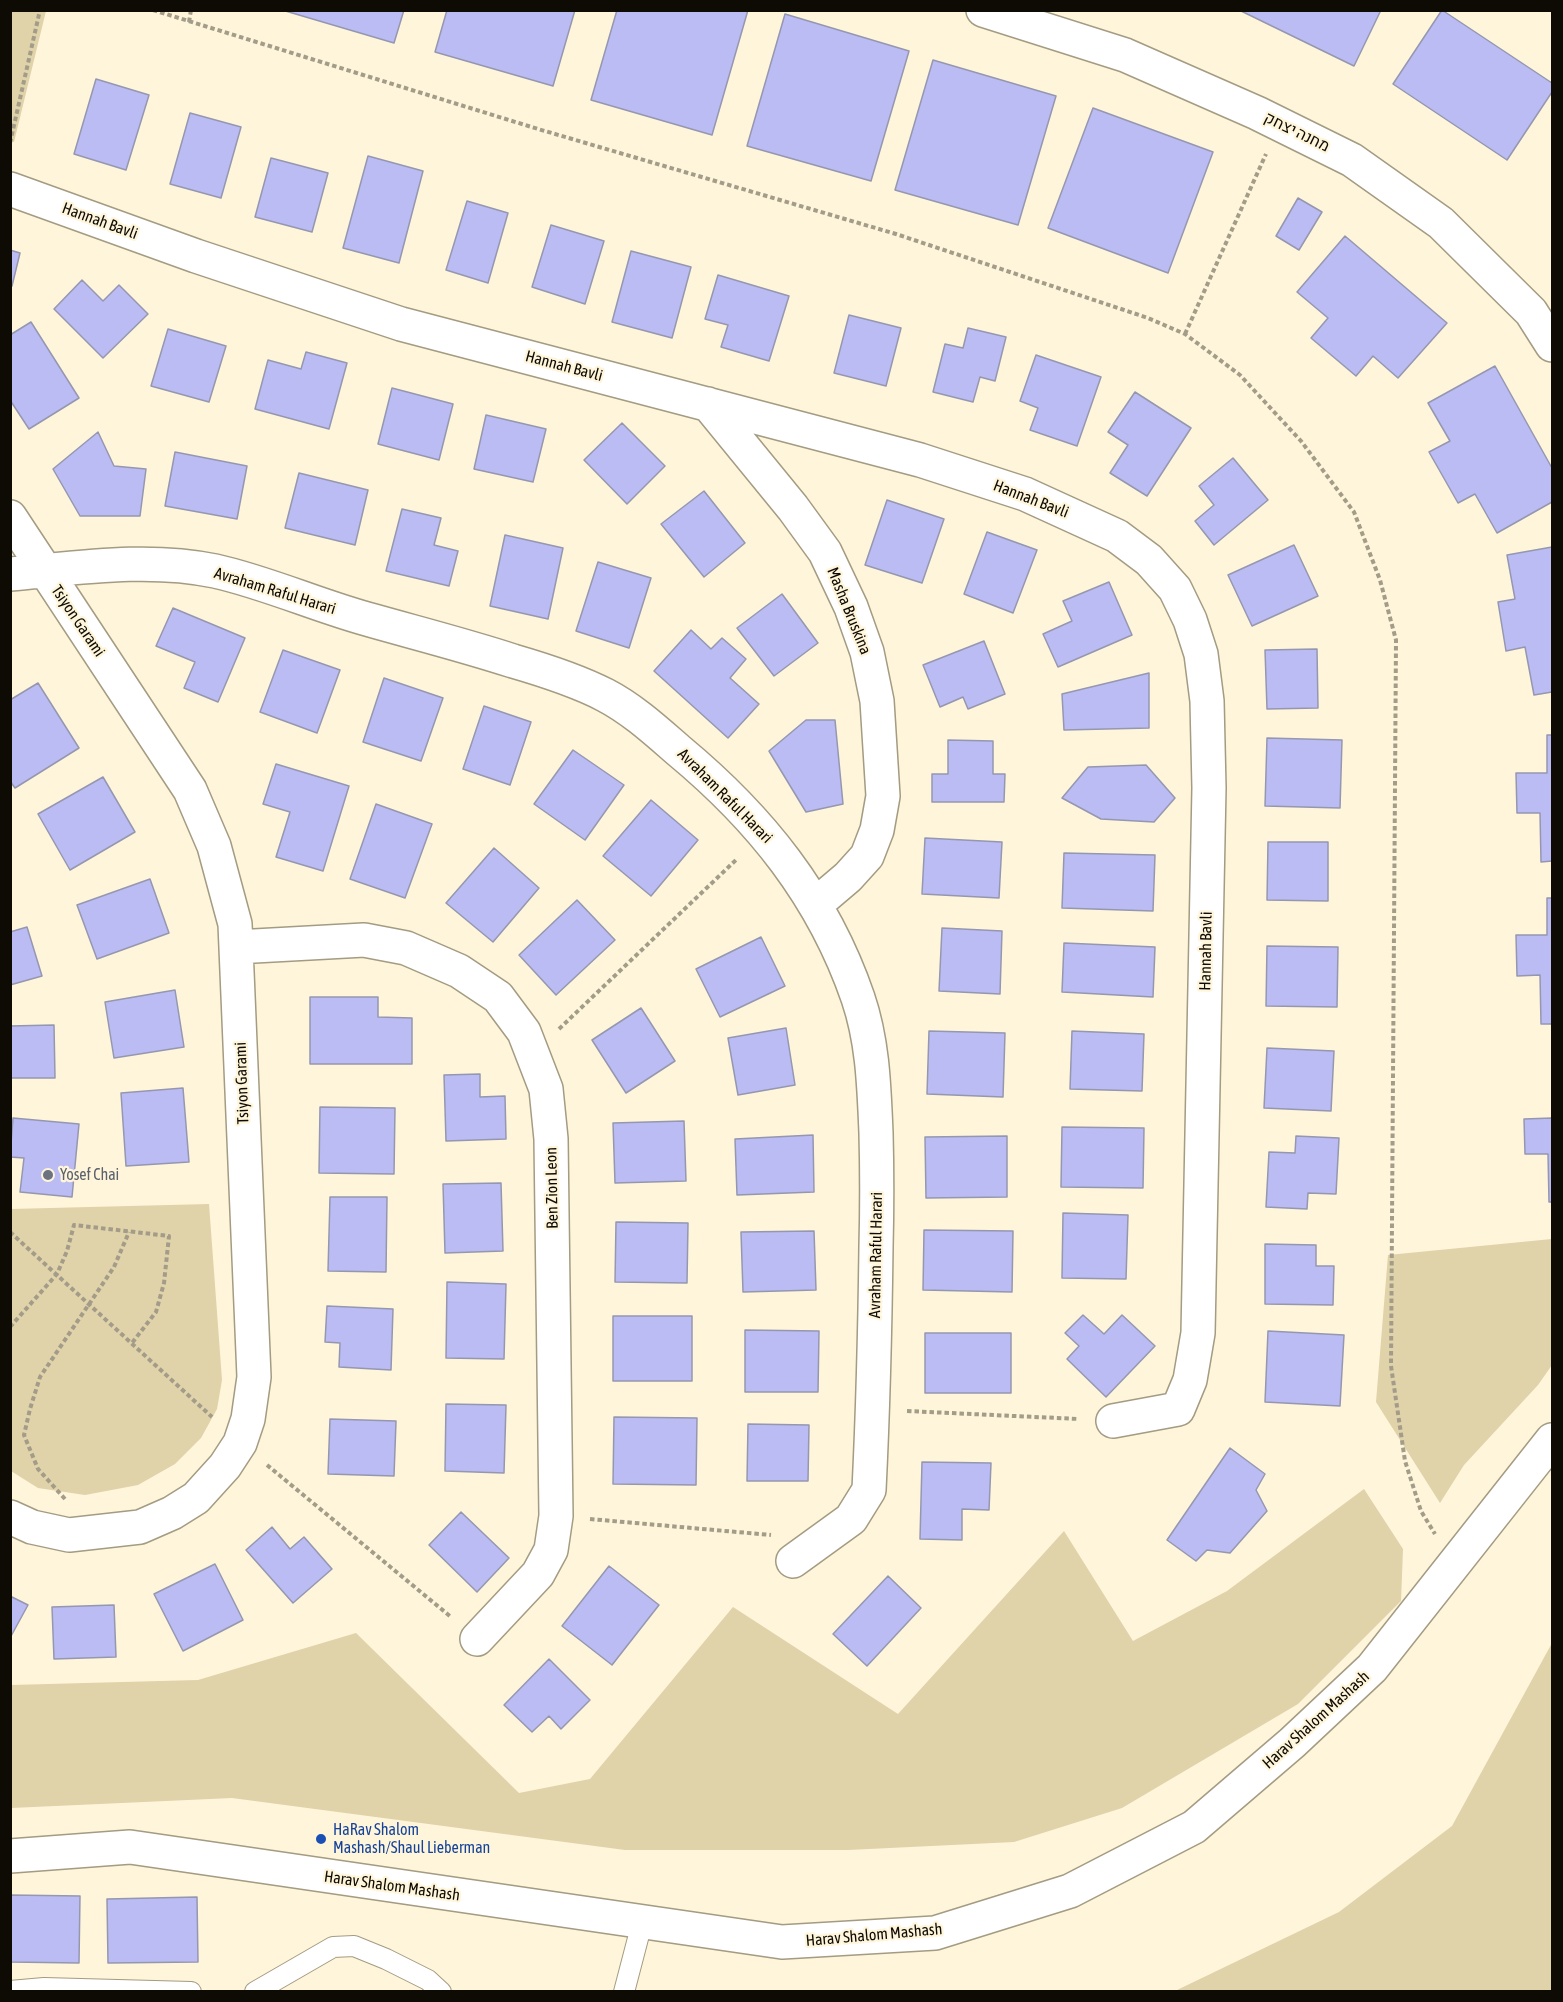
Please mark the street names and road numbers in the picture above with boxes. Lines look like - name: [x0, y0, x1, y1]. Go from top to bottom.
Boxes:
- street label: מחנה יצחק: [1261, 108, 1333, 156]
- street label: Hannah Bavli: [60, 198, 140, 244]
- street label: Hannah Bavli: [523, 346, 605, 386]
- street label: Hannah Bavli: [991, 476, 1071, 522]
- street label: Avraham Raful Harari: [212, 563, 338, 619]
- street label: Masha Bruskina: [823, 565, 875, 657]
- street label: Tsiyon Garami: [47, 582, 109, 660]
- street label: Avraham Raful Harari: [674, 745, 776, 847]
- street label: Hannah Bavli: [1196, 911, 1216, 991]
- street label: Tsiyon Garami: [231, 1042, 253, 1124]
- street label: Ben Zion Leon: [542, 1147, 562, 1229]
- street label: Avraham Raful Harari: [865, 1192, 887, 1318]
- street label: Harav Shalom Mashash: [1259, 1667, 1373, 1773]
- street label: Harav Shalom Mashash: [323, 1867, 461, 1905]
- street label: Harav Shalom Mashash: [805, 1919, 943, 1951]

